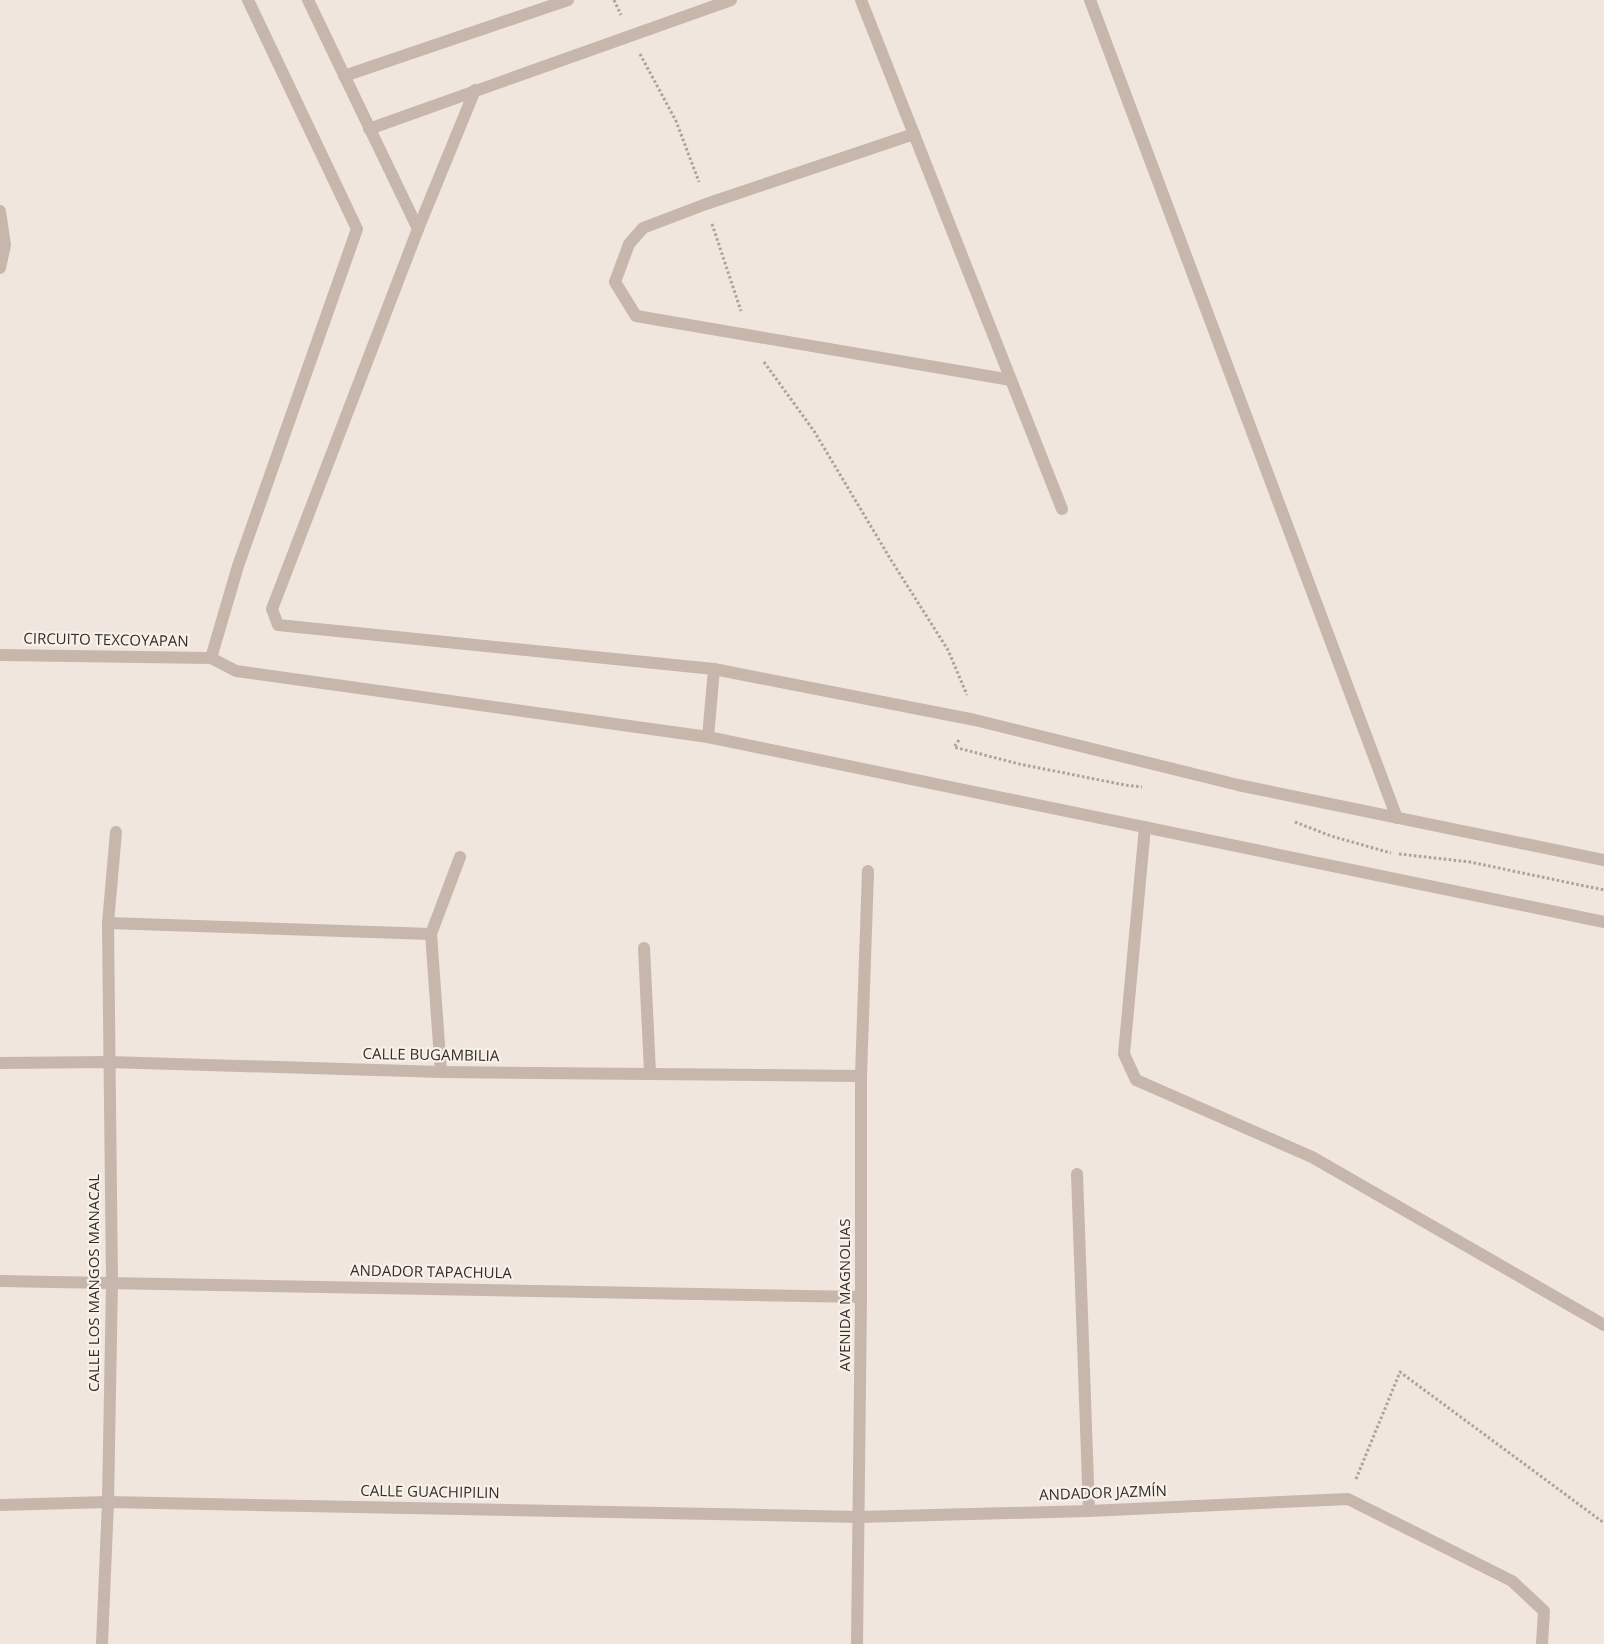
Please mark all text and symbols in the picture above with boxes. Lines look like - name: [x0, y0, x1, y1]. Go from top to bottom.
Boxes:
- street label: CIRCUITO TEXCOYAPAN: [23, 628, 189, 650]
- street label: CALLE BUGAMBILIA: [362, 1043, 500, 1065]
- street label: CALLE LOS MANGOS MANACAL: [83, 1174, 103, 1392]
- street label: AVENIDA MAGNOLIAS: [834, 1218, 854, 1372]
- street label: ANDADOR TAPACHULA: [350, 1260, 513, 1282]
- street label: CALLE GUACHIPILIN: [360, 1480, 500, 1502]
- street label: ANDADOR JAZMÍN: [1039, 1480, 1167, 1504]

